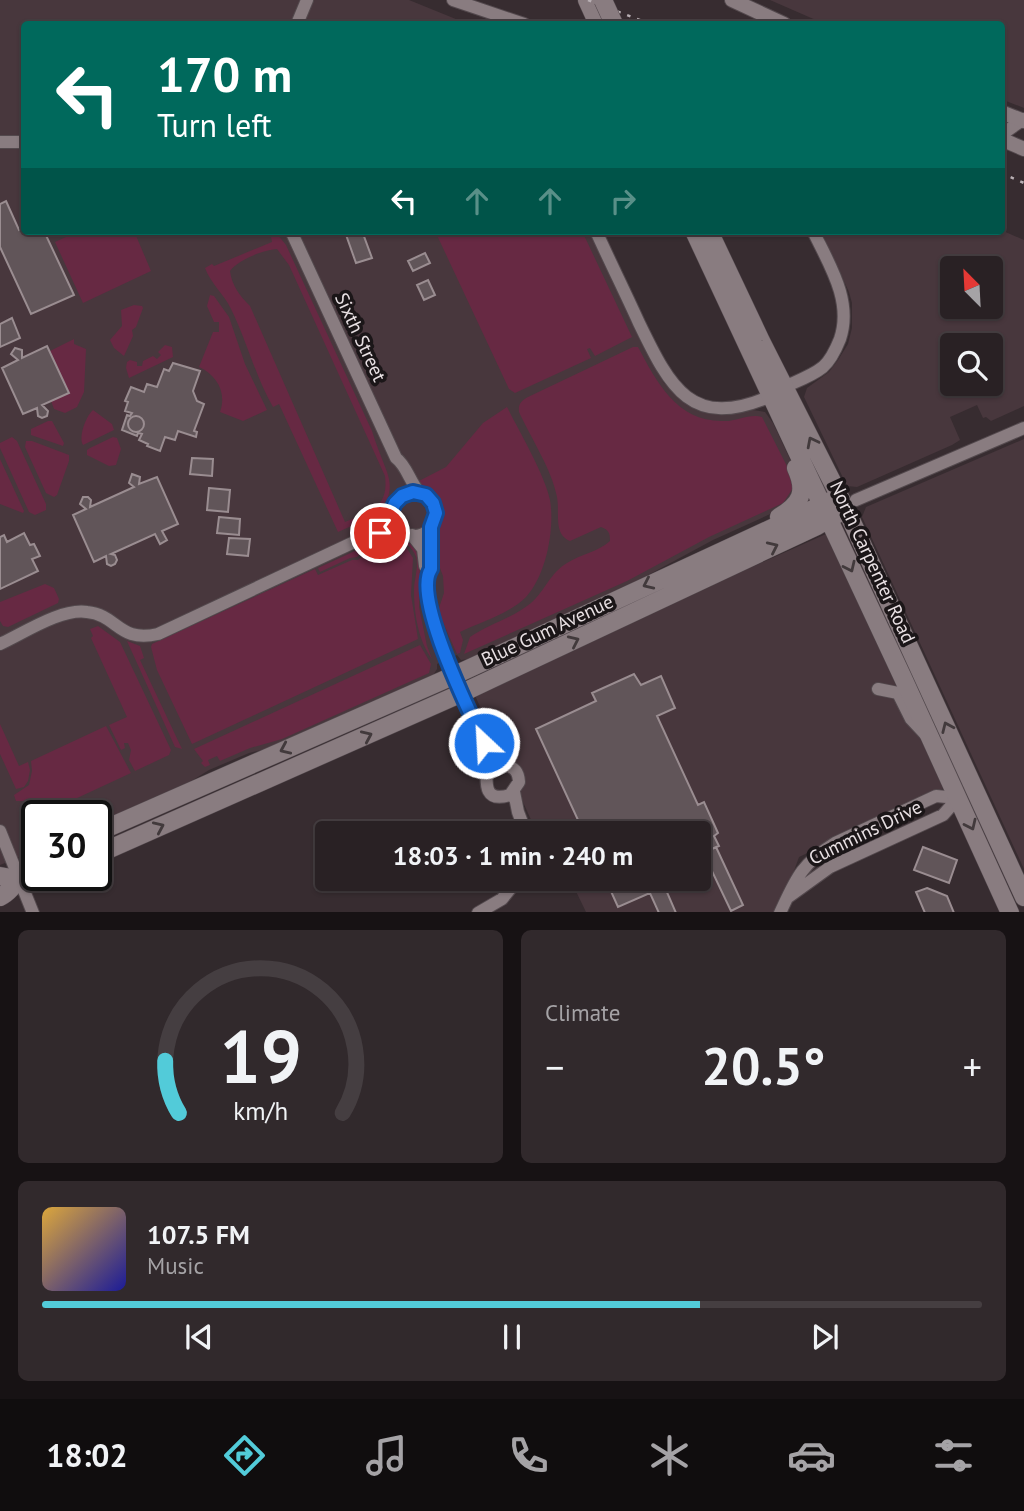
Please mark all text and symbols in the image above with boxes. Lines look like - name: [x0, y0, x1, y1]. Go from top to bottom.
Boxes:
- text: 170 m: [157, 42, 292, 106]
- icon: left: [42, 49, 133, 140]
- text: Turn left: [157, 104, 272, 146]
- icon: left: [385, 182, 423, 220]
- icon: ahead: [458, 182, 496, 220]
- icon: ahead: [531, 182, 569, 220]
- icon: right: [604, 182, 642, 220]
- north arrow: [940, 256, 1003, 318]
- map controls: [940, 256, 1003, 396]
- street label: Sixth Street: [330, 289, 392, 386]
- button: search: [940, 333, 1003, 396]
- one-way arrow: [806, 437, 820, 449]
- street label: North Carpenter Road: [825, 477, 921, 647]
- pin: [350, 503, 410, 563]
- icon: arrive: [361, 514, 399, 552]
- one-way arrow: [765, 541, 778, 555]
- one-way arrow: [842, 560, 856, 572]
- one-way arrow: [643, 576, 655, 590]
- street label: Blue Gum Avenue: [477, 589, 617, 671]
- one-way arrow: [567, 635, 579, 649]
- position arrow: [447, 706, 521, 780]
- one-way arrow: [941, 722, 955, 735]
- one-way arrow: [360, 730, 372, 744]
- one-way arrow: [280, 741, 292, 755]
- street label: Cummins Drive: [805, 794, 925, 870]
- speed limit sign: 30: [21, 800, 112, 891]
- one-way arrow: [963, 818, 977, 830]
- one-way arrow: [151, 821, 164, 835]
- text: 18:03 · 1 min · 240 m: [393, 839, 633, 872]
- text: Climate: [545, 998, 620, 1027]
- text: 19: [219, 1009, 302, 1103]
- text: 20.5°: [702, 1032, 825, 1099]
- text: −: [545, 1042, 564, 1091]
- text: +: [963, 1042, 982, 1091]
- text: km/h: [233, 1094, 288, 1126]
- text: 107.5 FM: [147, 1218, 250, 1251]
- text: Music: [147, 1251, 204, 1280]
- icon: previous: [180, 1318, 218, 1356]
- icon: pause: [493, 1318, 531, 1356]
- icon: next: [806, 1318, 844, 1356]
- icon: directions: [220, 1431, 269, 1480]
- icon: music: [362, 1431, 411, 1480]
- icon: phone: [504, 1431, 553, 1480]
- icon: climate: [645, 1431, 694, 1480]
- icon: car: [787, 1431, 836, 1480]
- icon: filters: [929, 1431, 978, 1480]
- text: 18:02: [46, 1434, 128, 1476]

